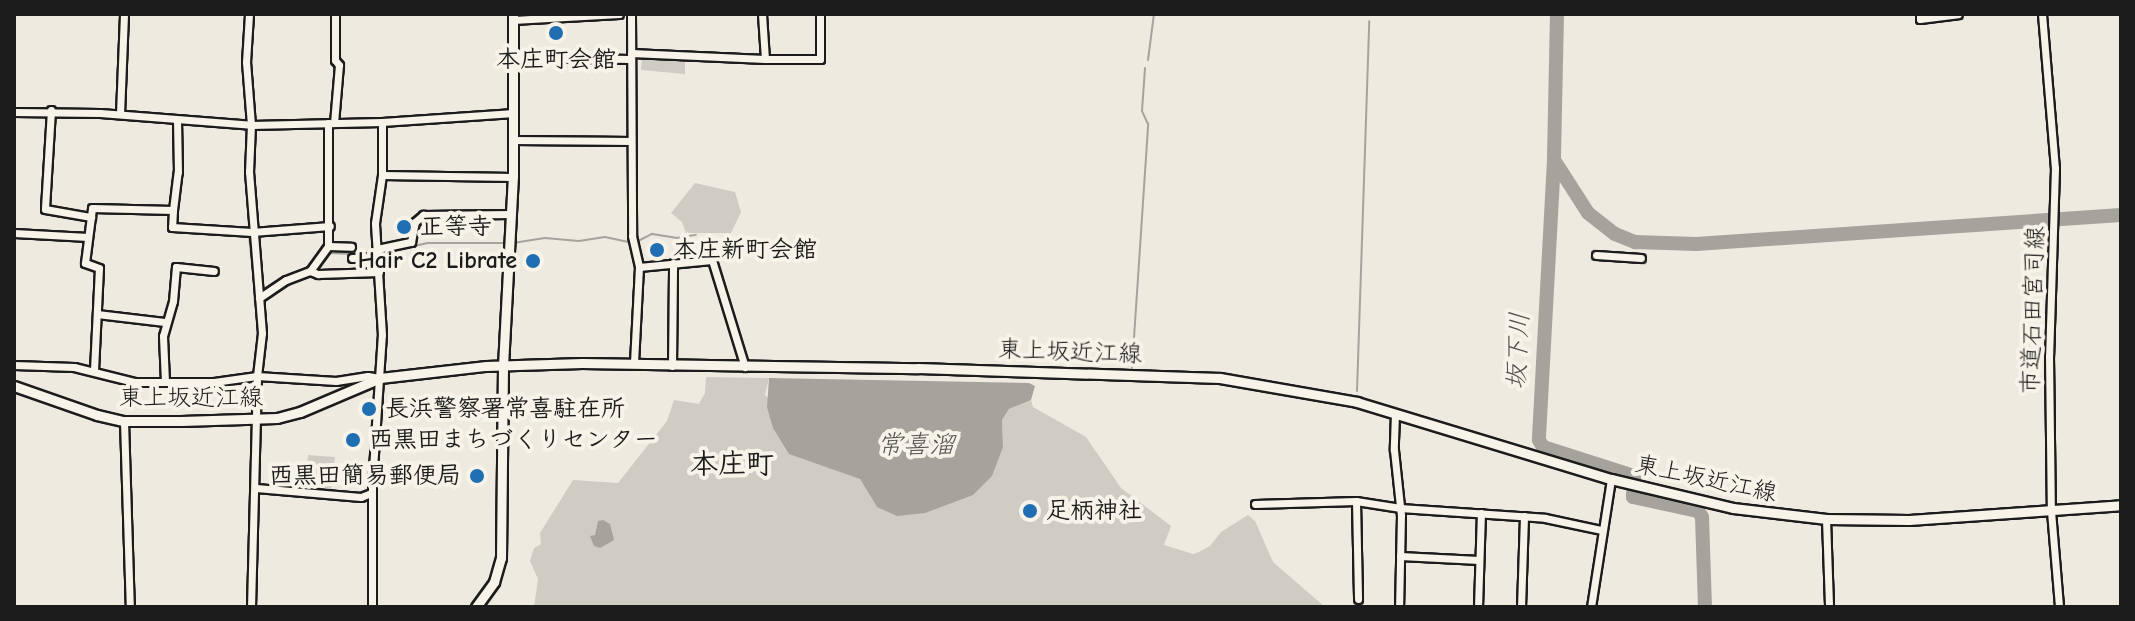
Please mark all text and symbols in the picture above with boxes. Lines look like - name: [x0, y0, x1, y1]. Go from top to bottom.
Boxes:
- marker: 本庄町会館: [547, 24, 565, 42]
- place label: 本庄町会館: [496, 46, 616, 74]
- place label: 正等寺: [420, 213, 492, 241]
- marker: 正等寺: [395, 218, 413, 236]
- street label: 市道石田宮司線: [2016, 226, 2050, 394]
- place label: 本庄新町会館: [673, 236, 817, 264]
- marker: 本庄新町会館: [648, 241, 666, 259]
- place label: Hair C2 Librate: [358, 247, 517, 275]
- marker: Hair C2 Librate: [524, 252, 542, 270]
- water label: 坂下川: [1501, 311, 1537, 391]
- street label: 東上坂近江線: [998, 335, 1142, 369]
- street label: 東上坂近江線: [119, 384, 263, 412]
- place label: 長浜警察署常喜駐在所: [385, 395, 625, 423]
- marker: 長浜警察署常喜駐在所: [360, 400, 378, 418]
- place label: 西黒田まちづくりセンター: [369, 426, 657, 454]
- water label: 常喜溜: [877, 430, 955, 462]
- marker: 西黒田まちづくりセンター: [344, 431, 362, 449]
- district label: 本庄町: [690, 447, 774, 481]
- street label: 東上坂近江線: [1633, 450, 1779, 508]
- place label: 西黒田簡易郵便局: [269, 462, 461, 490]
- marker: 西黒田簡易郵便局: [468, 467, 486, 485]
- place label: 足柄神社: [1046, 497, 1142, 525]
- marker: 足柄神社: [1021, 502, 1039, 520]

